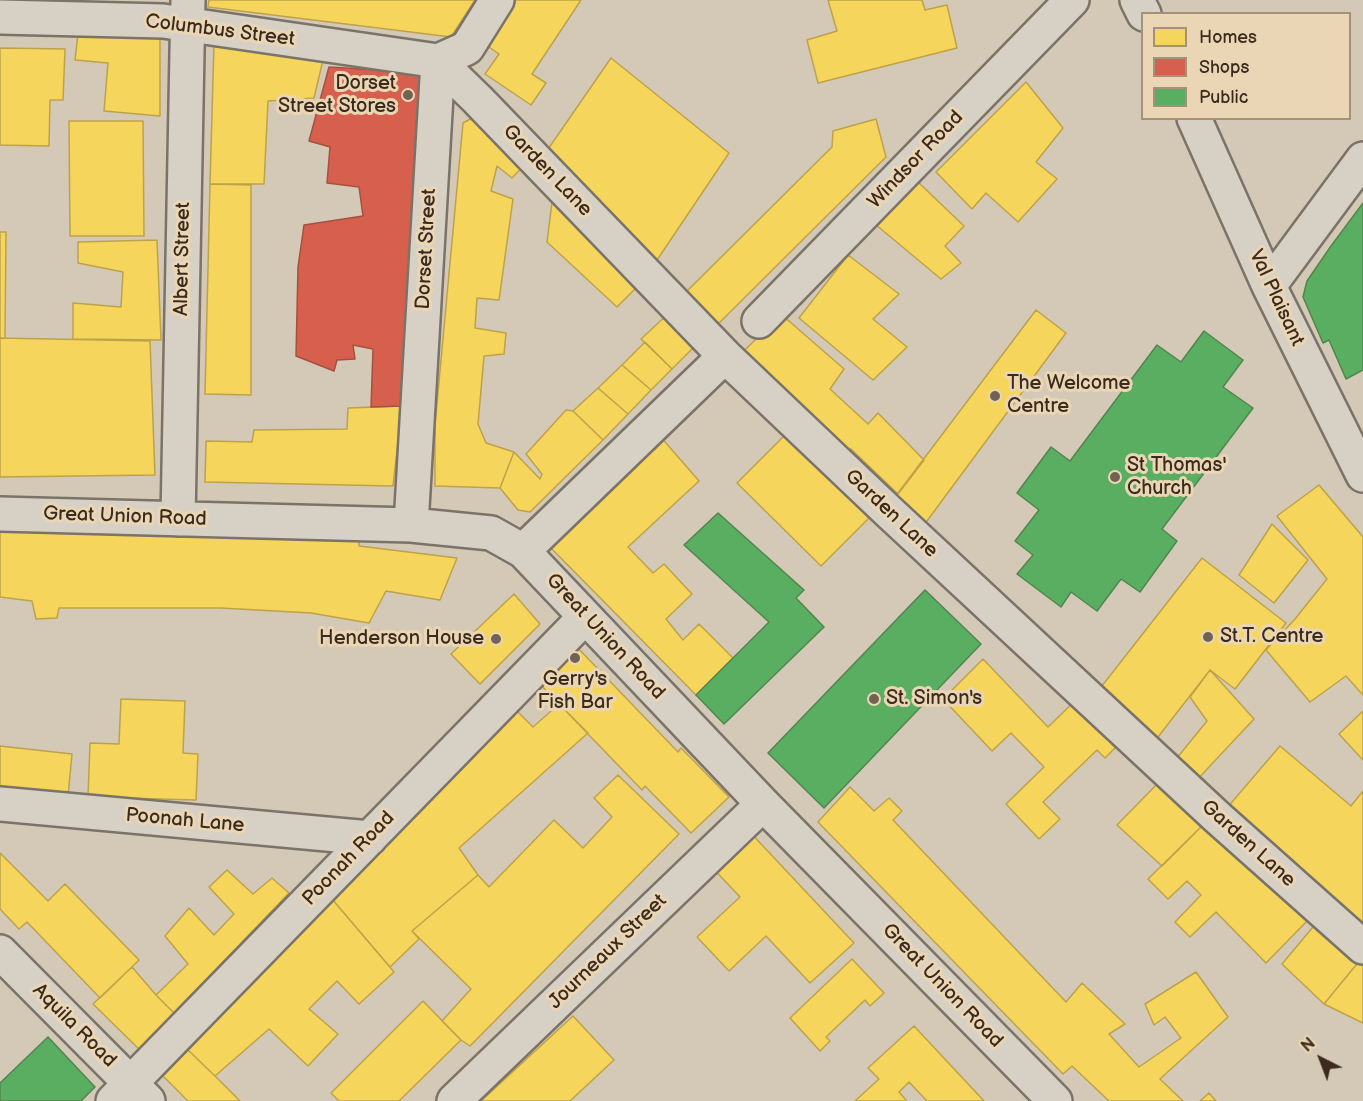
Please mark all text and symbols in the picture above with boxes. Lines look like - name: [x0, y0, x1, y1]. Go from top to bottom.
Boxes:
- street label: Columbus Street: [144, 10, 296, 52]
- legend: [1141, 12, 1351, 120]
- text: Homes: [1199, 27, 1257, 48]
- text: Shops: [1199, 57, 1249, 78]
- place label: Dorset Street Stores: [278, 72, 396, 119]
- text: Public: [1199, 87, 1248, 108]
- marker: Dorset Street Stores: [401, 88, 415, 102]
- street label: Windsor Road: [863, 106, 969, 214]
- street label: Garden Lane: [497, 120, 597, 222]
- street label: Dorset Street: [412, 188, 442, 310]
- street label: Albert Street: [170, 202, 196, 316]
- street label: Val Plaisant: [1243, 246, 1309, 350]
- place label: The Welcome Centre: [1007, 372, 1130, 419]
- marker: The Welcome Centre: [988, 389, 1002, 403]
- place label: St Thomas' Church: [1127, 454, 1227, 501]
- street label: Garden Lane: [839, 465, 943, 563]
- marker: St Thomas' Church: [1108, 470, 1122, 484]
- street label: Great Union Road: [43, 502, 207, 532]
- street label: Great Union Road: [540, 569, 670, 705]
- place label: St.T. Centre: [1220, 625, 1323, 649]
- place label: Henderson House: [319, 627, 484, 651]
- marker: St.T. Centre: [1201, 630, 1215, 644]
- marker: Henderson House: [489, 632, 503, 646]
- marker: Gerry's Fish Bar: [568, 651, 582, 665]
- place label: Gerry's Fish Bar: [537, 668, 613, 715]
- place label: St. Simon's: [886, 687, 982, 711]
- marker: St. Simon's: [867, 692, 881, 706]
- street label: Garden Lane: [1196, 795, 1300, 893]
- street label: Poonah Lane: [125, 804, 245, 838]
- street label: Poonah Road: [298, 807, 400, 911]
- street label: Journeaux Street: [544, 890, 672, 1014]
- street label: Great Union Road: [877, 919, 1007, 1053]
- street label: Aquila Road: [27, 979, 121, 1073]
- north arrow: [1291, 1029, 1351, 1089]
- text: N: [1298, 1034, 1319, 1056]

